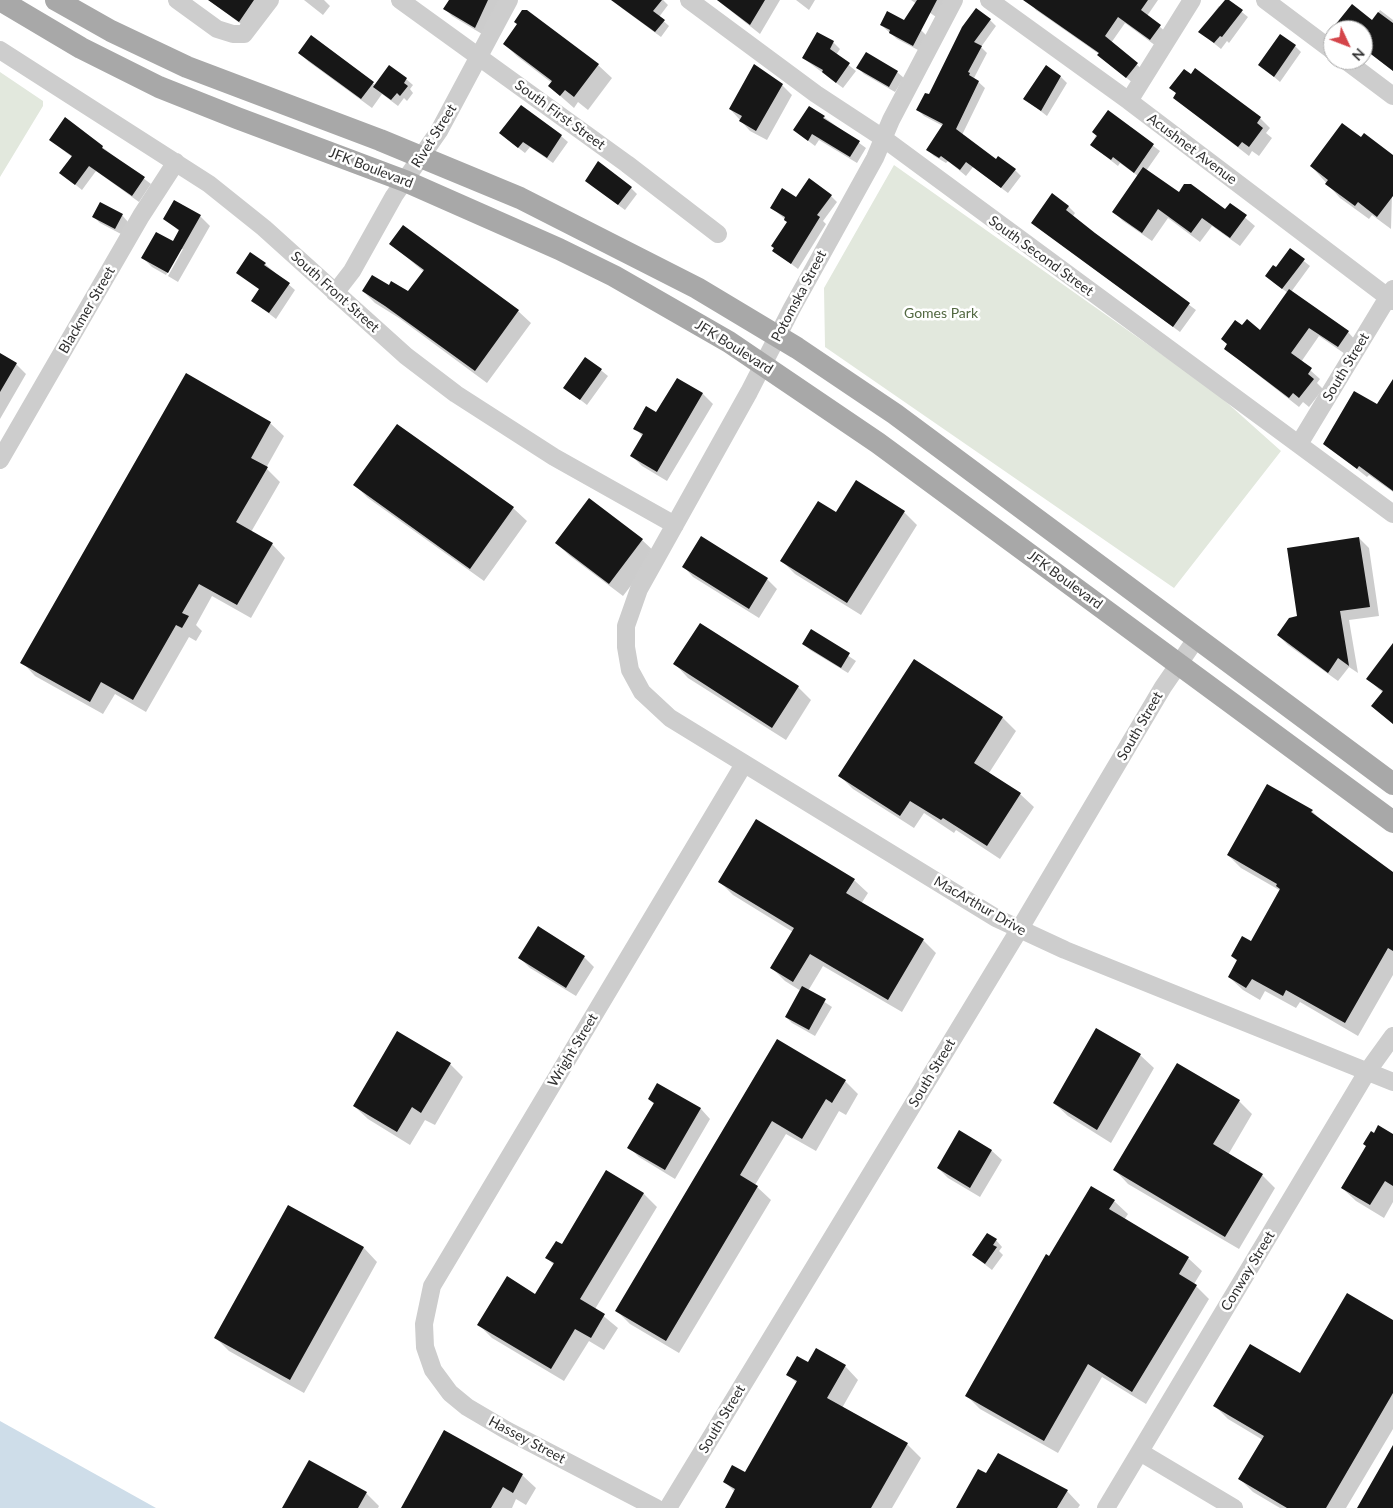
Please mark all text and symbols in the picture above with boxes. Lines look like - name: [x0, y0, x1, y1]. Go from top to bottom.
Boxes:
- north arrow: [1323, 20, 1373, 70]
- text: N: [1349, 45, 1369, 65]
- street label: South First Street: [512, 77, 608, 153]
- street label: Rivet Street: [408, 101, 460, 171]
- street label: Acushnet Avenue: [1144, 110, 1240, 188]
- street label: JFK Boulevard: [327, 144, 415, 192]
- street label: South Second Street: [985, 212, 1097, 300]
- street label: South Front Street: [287, 248, 383, 336]
- street label: Potomska Street: [768, 248, 830, 344]
- street label: Blackmer Street: [55, 264, 119, 356]
- park label: Gomes Park: [904, 305, 978, 321]
- street label: JFK Boulevard: [692, 316, 776, 378]
- street label: South Street: [1319, 330, 1373, 404]
- street label: JFK Boulevard: [1024, 547, 1106, 613]
- street label: South Street: [1114, 689, 1166, 763]
- street label: MacArthur Drive: [931, 873, 1029, 939]
- street label: Wright Street: [544, 1010, 602, 1090]
- street label: South Street: [905, 1036, 959, 1110]
- street label: Conway Street: [1218, 1228, 1278, 1314]
- street label: South Street: [695, 1382, 749, 1456]
- street label: Hassey Street: [486, 1413, 568, 1467]

